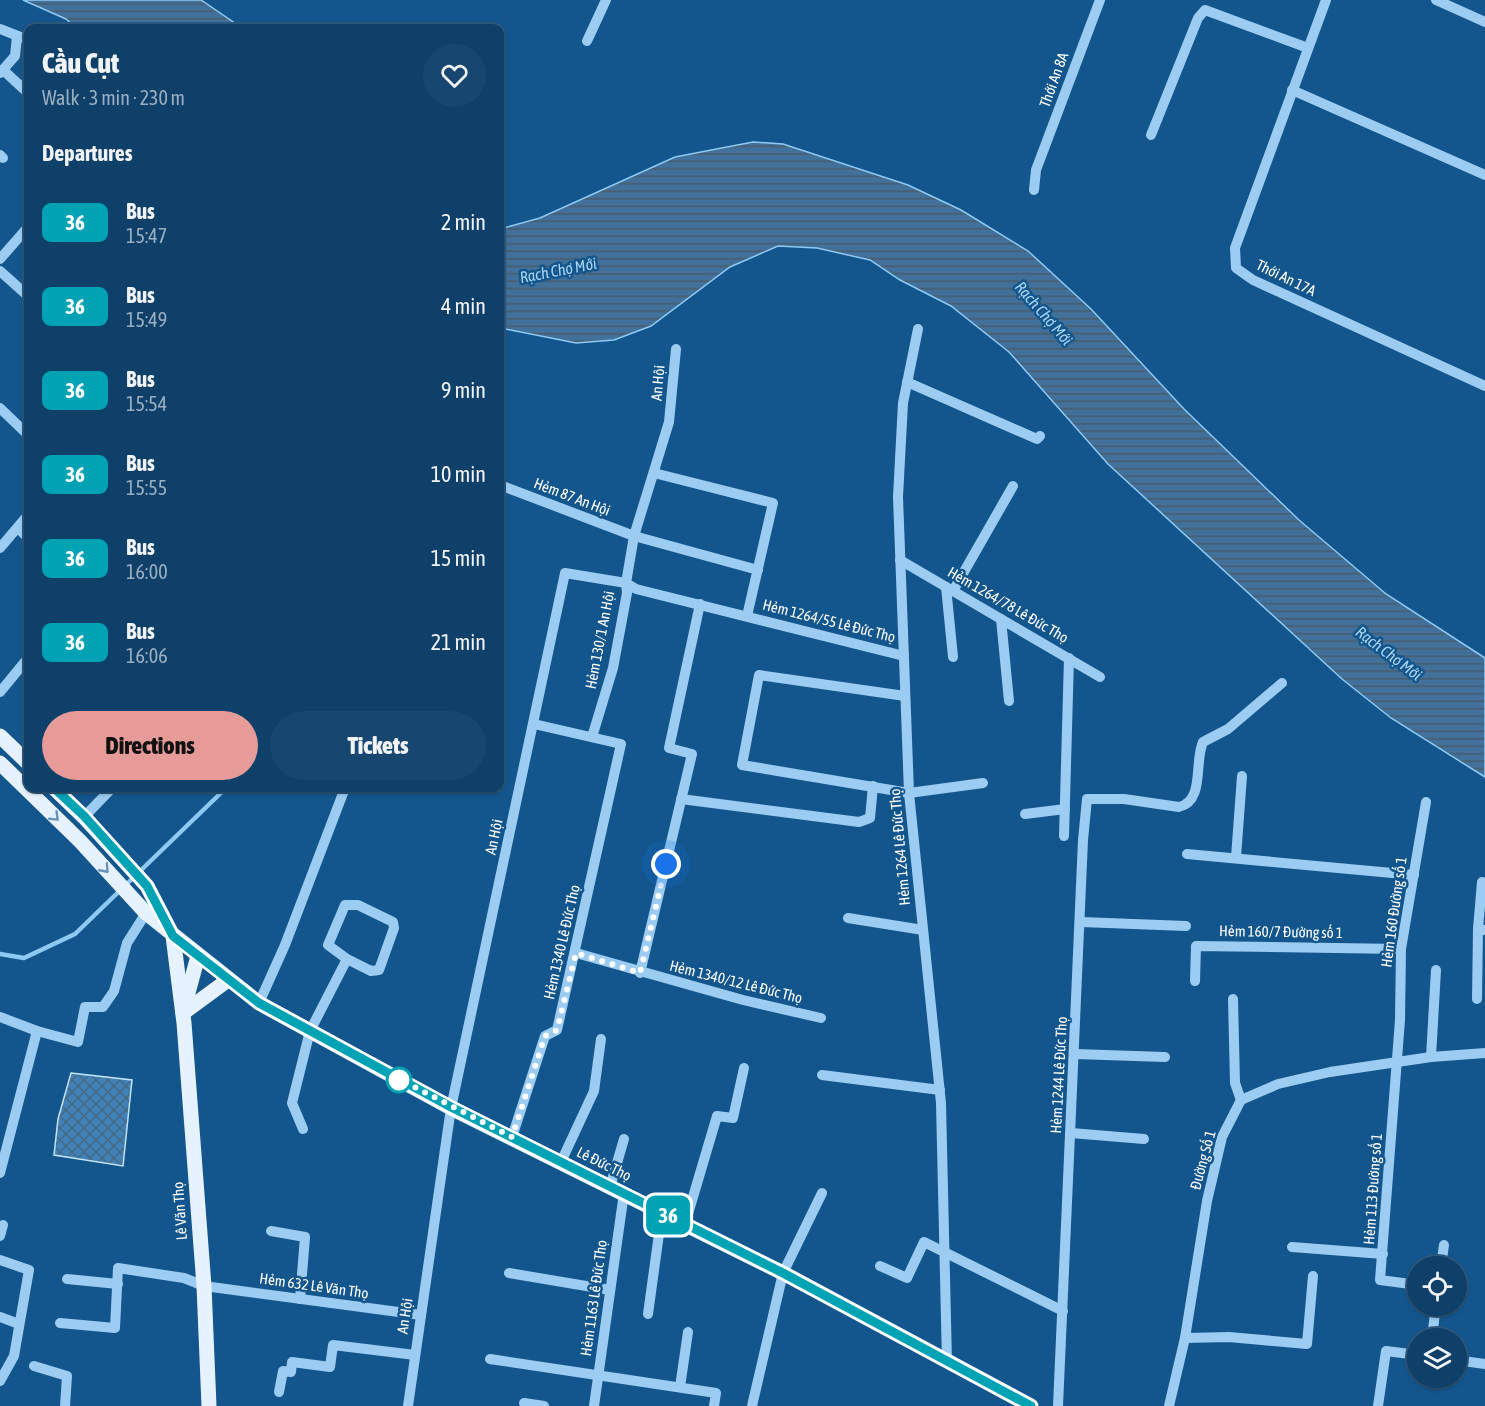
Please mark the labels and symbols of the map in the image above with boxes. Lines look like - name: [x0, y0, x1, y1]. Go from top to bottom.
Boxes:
- street label: Thới An 8A: [1036, 49, 1072, 110]
- water label: Rạch Chợ Mới: [518, 254, 598, 286]
- street label: Thới An 17A: [1254, 256, 1319, 300]
- water label: Rạch Chợ Mới: [1012, 278, 1077, 349]
- street label: An Hội: [647, 364, 668, 402]
- street label: Hẻm 87 An Hội: [532, 474, 613, 519]
- street label: Hẻm 1264/78 Lê Đức Thọ: [945, 563, 1072, 646]
- street label: Hẻm 130/1 An Hội: [582, 589, 617, 690]
- street label: Hẻm 1264/55 Lê Đức Thọ: [761, 596, 897, 645]
- water label: Rạch Chợ Mới: [1352, 622, 1426, 684]
- street label: Hẻm 1264 Lê Đức Thọ: [886, 788, 913, 906]
- one-way arrow: [48, 809, 59, 820]
- street label: An Hội: [481, 818, 506, 856]
- your location: [651, 849, 681, 879]
- street label: Hẻm 160 Đường số 1: [1377, 856, 1410, 968]
- one-way arrow: [98, 862, 109, 873]
- street label: Hẻm 1340 Lê Đức Thọ: [540, 883, 583, 1001]
- street label: Hẻm 160/7 Đường số 1: [1219, 922, 1343, 941]
- street label: Hẻm 1340/12 Lê Đức Thọ: [668, 957, 804, 1006]
- street label: Hẻm 1244 Lê Đức Thọ: [1047, 1016, 1070, 1134]
- unlabelled marker: [386, 1067, 412, 1093]
- street label: Đường Số 1: [1186, 1128, 1219, 1192]
- street label: Hẻm 113 Đường số 1: [1360, 1133, 1385, 1245]
- street label: Lê Đức Thọ: [574, 1143, 634, 1184]
- street label: Lê Văn Thọ: [169, 1181, 190, 1241]
- line badge: 36: [641, 1196, 695, 1234]
- street label: Hẻm 1163 Lê Đức Thọ: [577, 1239, 610, 1357]
- street label: Hẻm 632 Lê Văn Thọ: [258, 1269, 370, 1302]
- street label: An Hội: [393, 1297, 416, 1335]

